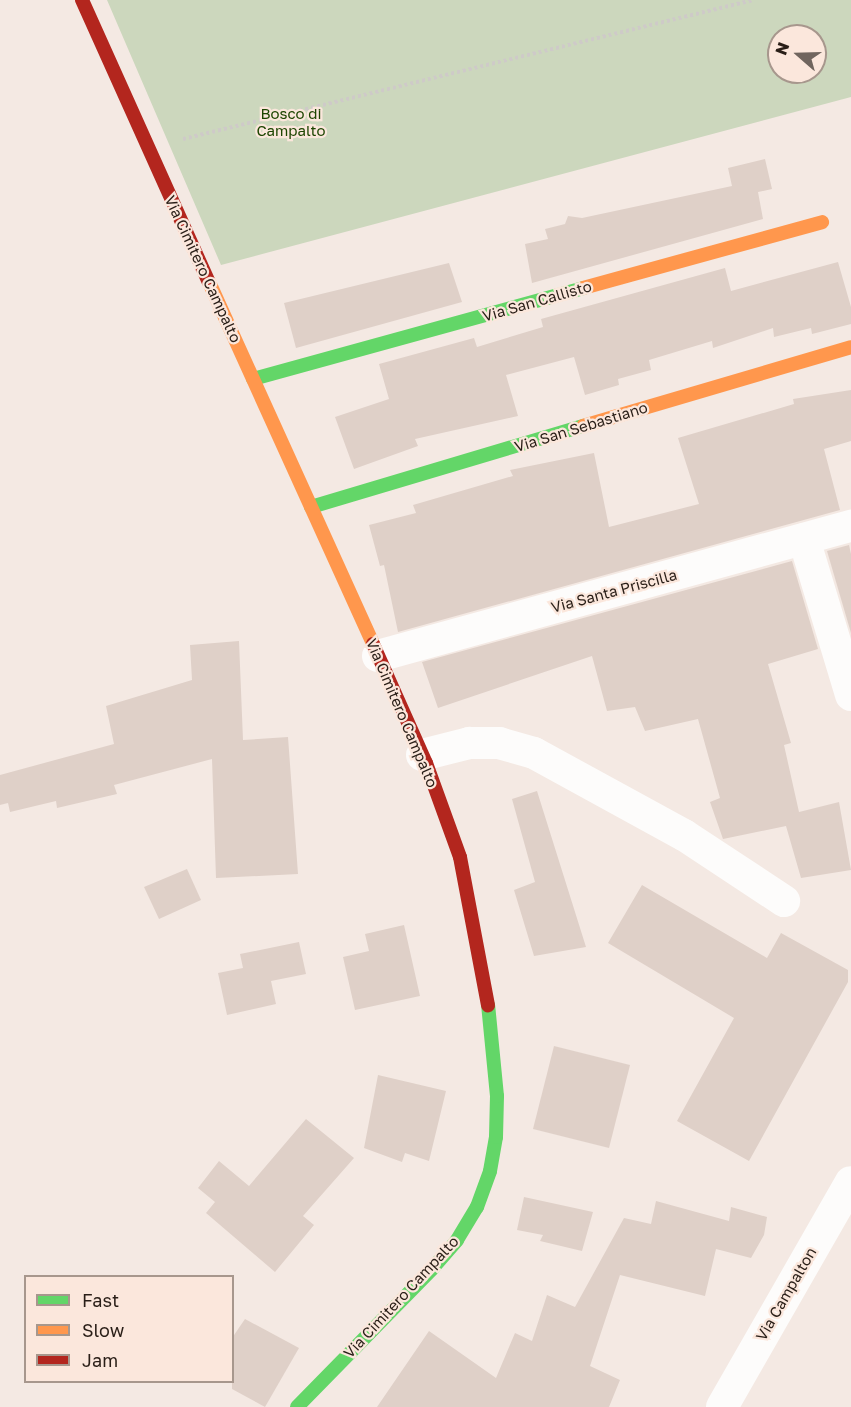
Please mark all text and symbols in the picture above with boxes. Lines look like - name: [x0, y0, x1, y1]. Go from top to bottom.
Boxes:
- north arrow: [767, 24, 827, 84]
- text: N: [770, 39, 793, 58]
- park label: Bosco di Campalto: [256, 104, 326, 139]
- street label: Via Cimitero Campalto: [161, 193, 245, 345]
- street label: Via San Callisto: [480, 277, 594, 325]
- street label: Via San Sebastiano: [512, 398, 650, 456]
- street label: Via Santa Priscilla: [549, 566, 679, 616]
- street label: Via Cimitero Campalto: [362, 636, 442, 790]
- street label: Via Cimitero Campalto: [340, 1232, 462, 1362]
- street label: Via Campalton: [752, 1244, 820, 1344]
- legend: [24, 1275, 234, 1383]
- text: Fast: [82, 1289, 119, 1311]
- text: Slow: [82, 1319, 124, 1341]
- text: Jam: [82, 1349, 118, 1371]

